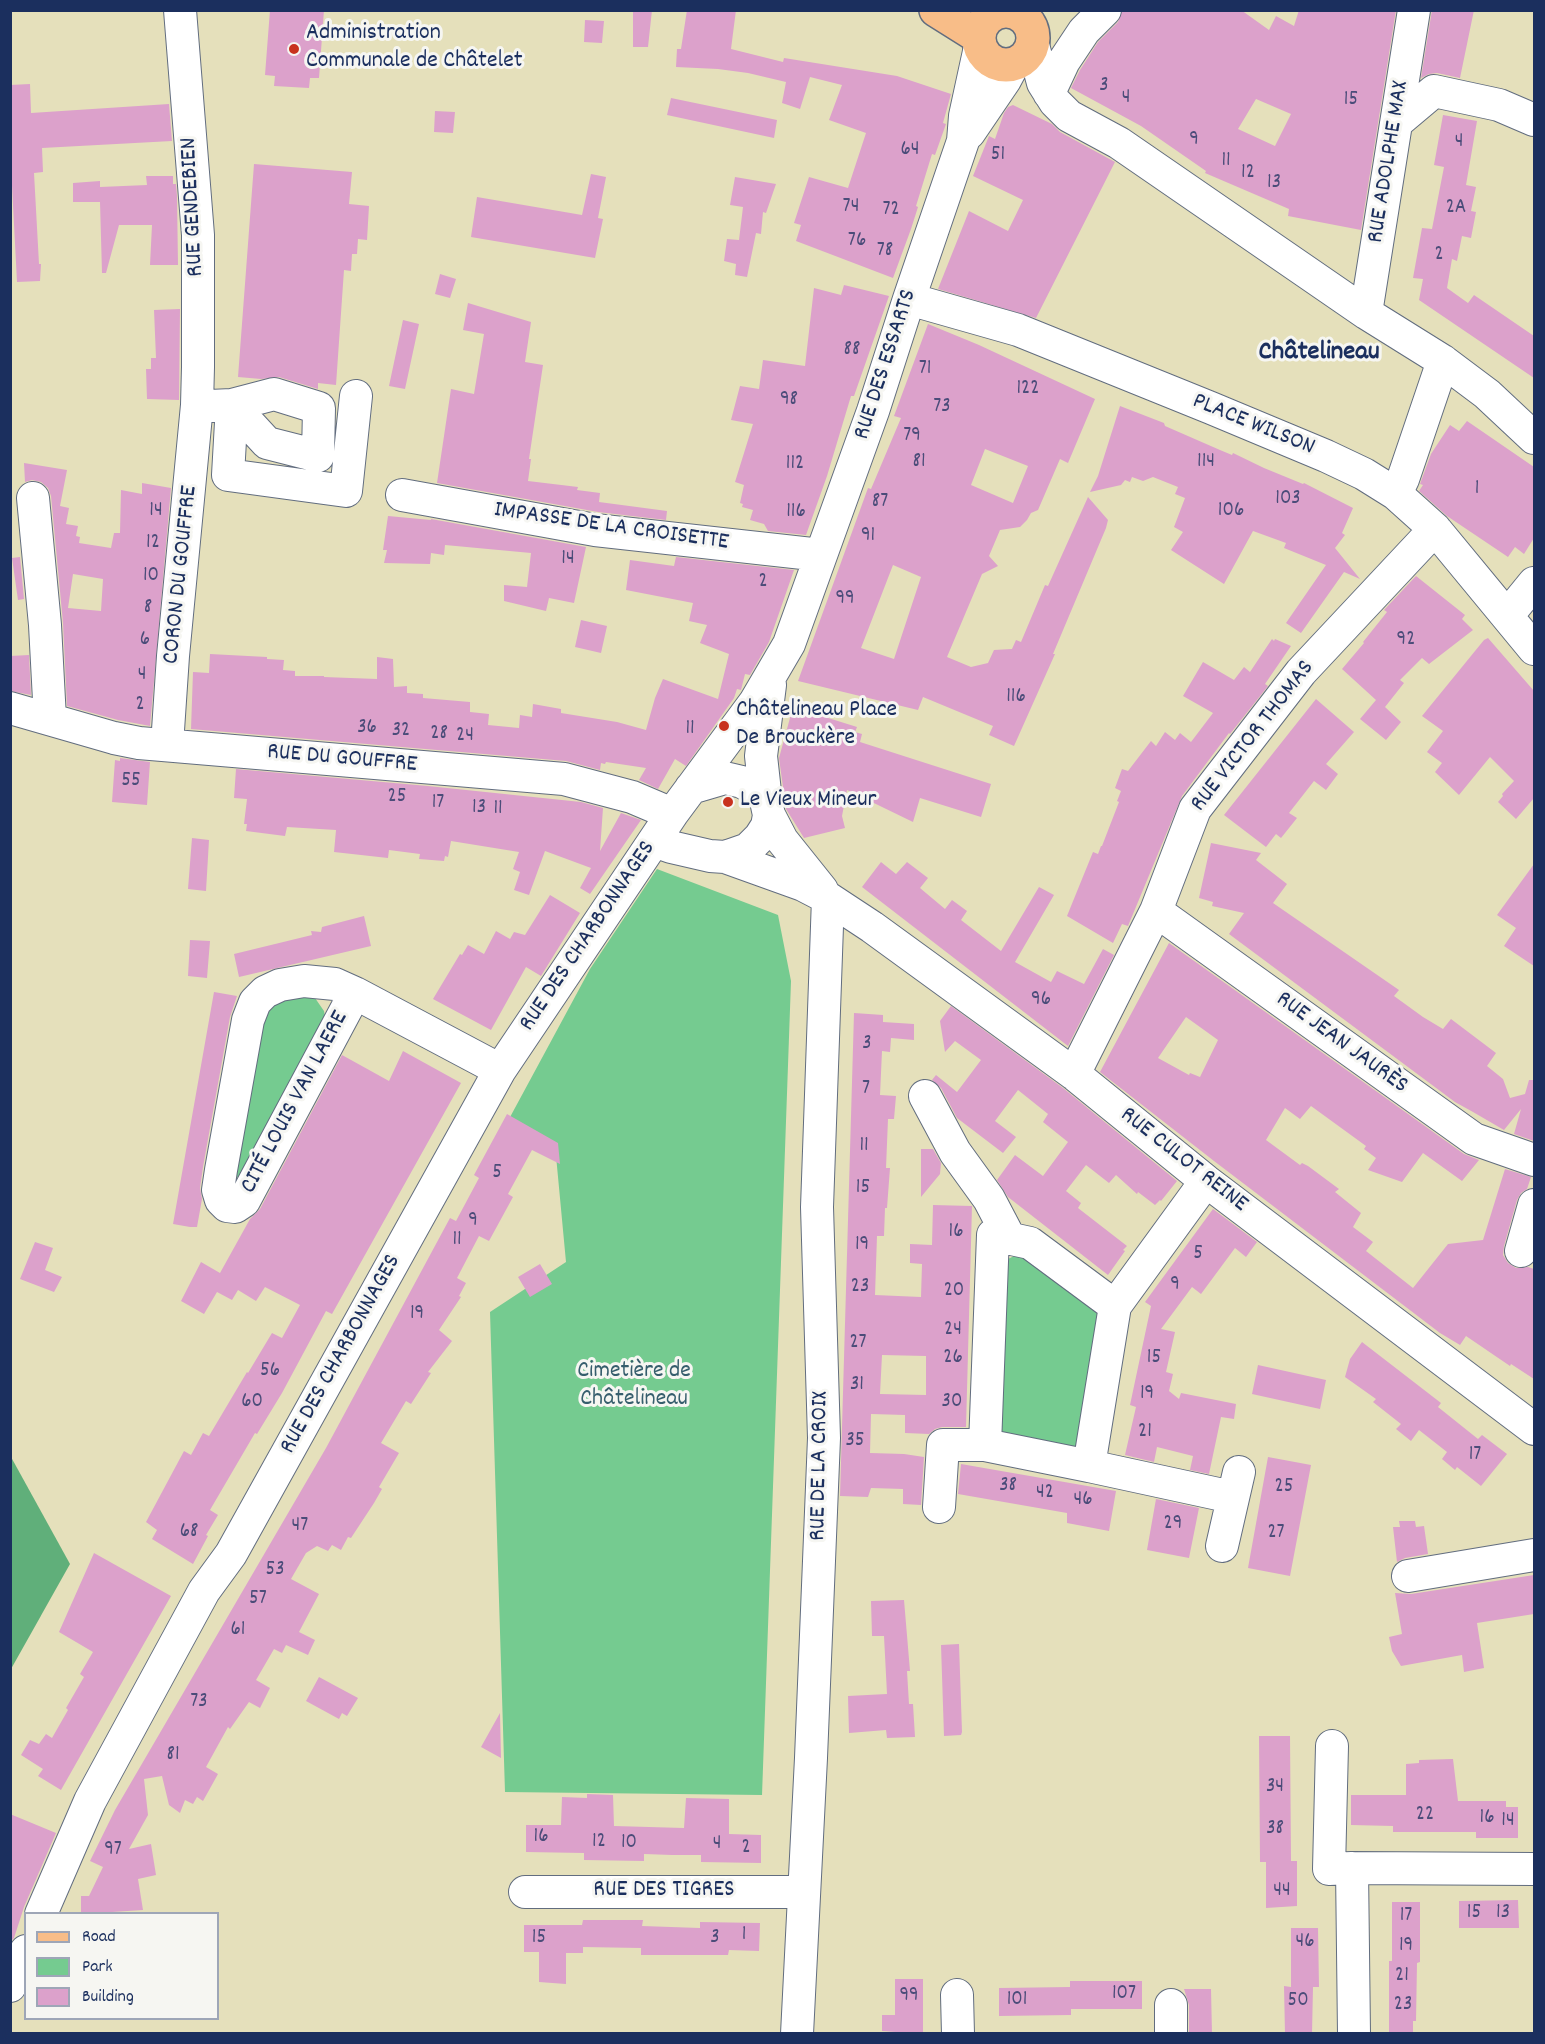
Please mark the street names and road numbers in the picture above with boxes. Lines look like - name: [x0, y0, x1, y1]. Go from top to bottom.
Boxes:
- street label: RUE ADOLPHE MAX: [1363, 79, 1417, 245]
- street label: RUE GENDEBIEN: [176, 137, 212, 277]
- street label: RUE DES ESSARTS: [849, 286, 925, 444]
- street label: PLACE WILSON: [1188, 388, 1318, 464]
- street label: CORON DU GOUFFRE: [158, 484, 206, 666]
- street label: IMPASSE DE LA CROISETTE: [492, 497, 730, 559]
- street label: RUE VICTOR THOMAS: [1186, 655, 1322, 819]
- street label: RUE DU GOUFFRE: [266, 739, 418, 781]
- street label: RUE DES CHARBONNAGES: [515, 836, 663, 1038]
- street label: RUE JEAN JAURÈS: [1269, 986, 1413, 1102]
- street label: CITÉ LOUIS VAN LAERE: [236, 1007, 356, 1199]
- street label: RUE CULOT REINE: [1113, 1102, 1253, 1220]
- street label: RUE DES CHARBONNAGES: [275, 1250, 409, 1460]
- street label: RUE DE LA CROIX: [805, 1391, 837, 1541]
- street label: RUE DES TIGRES: [593, 1878, 735, 1906]

